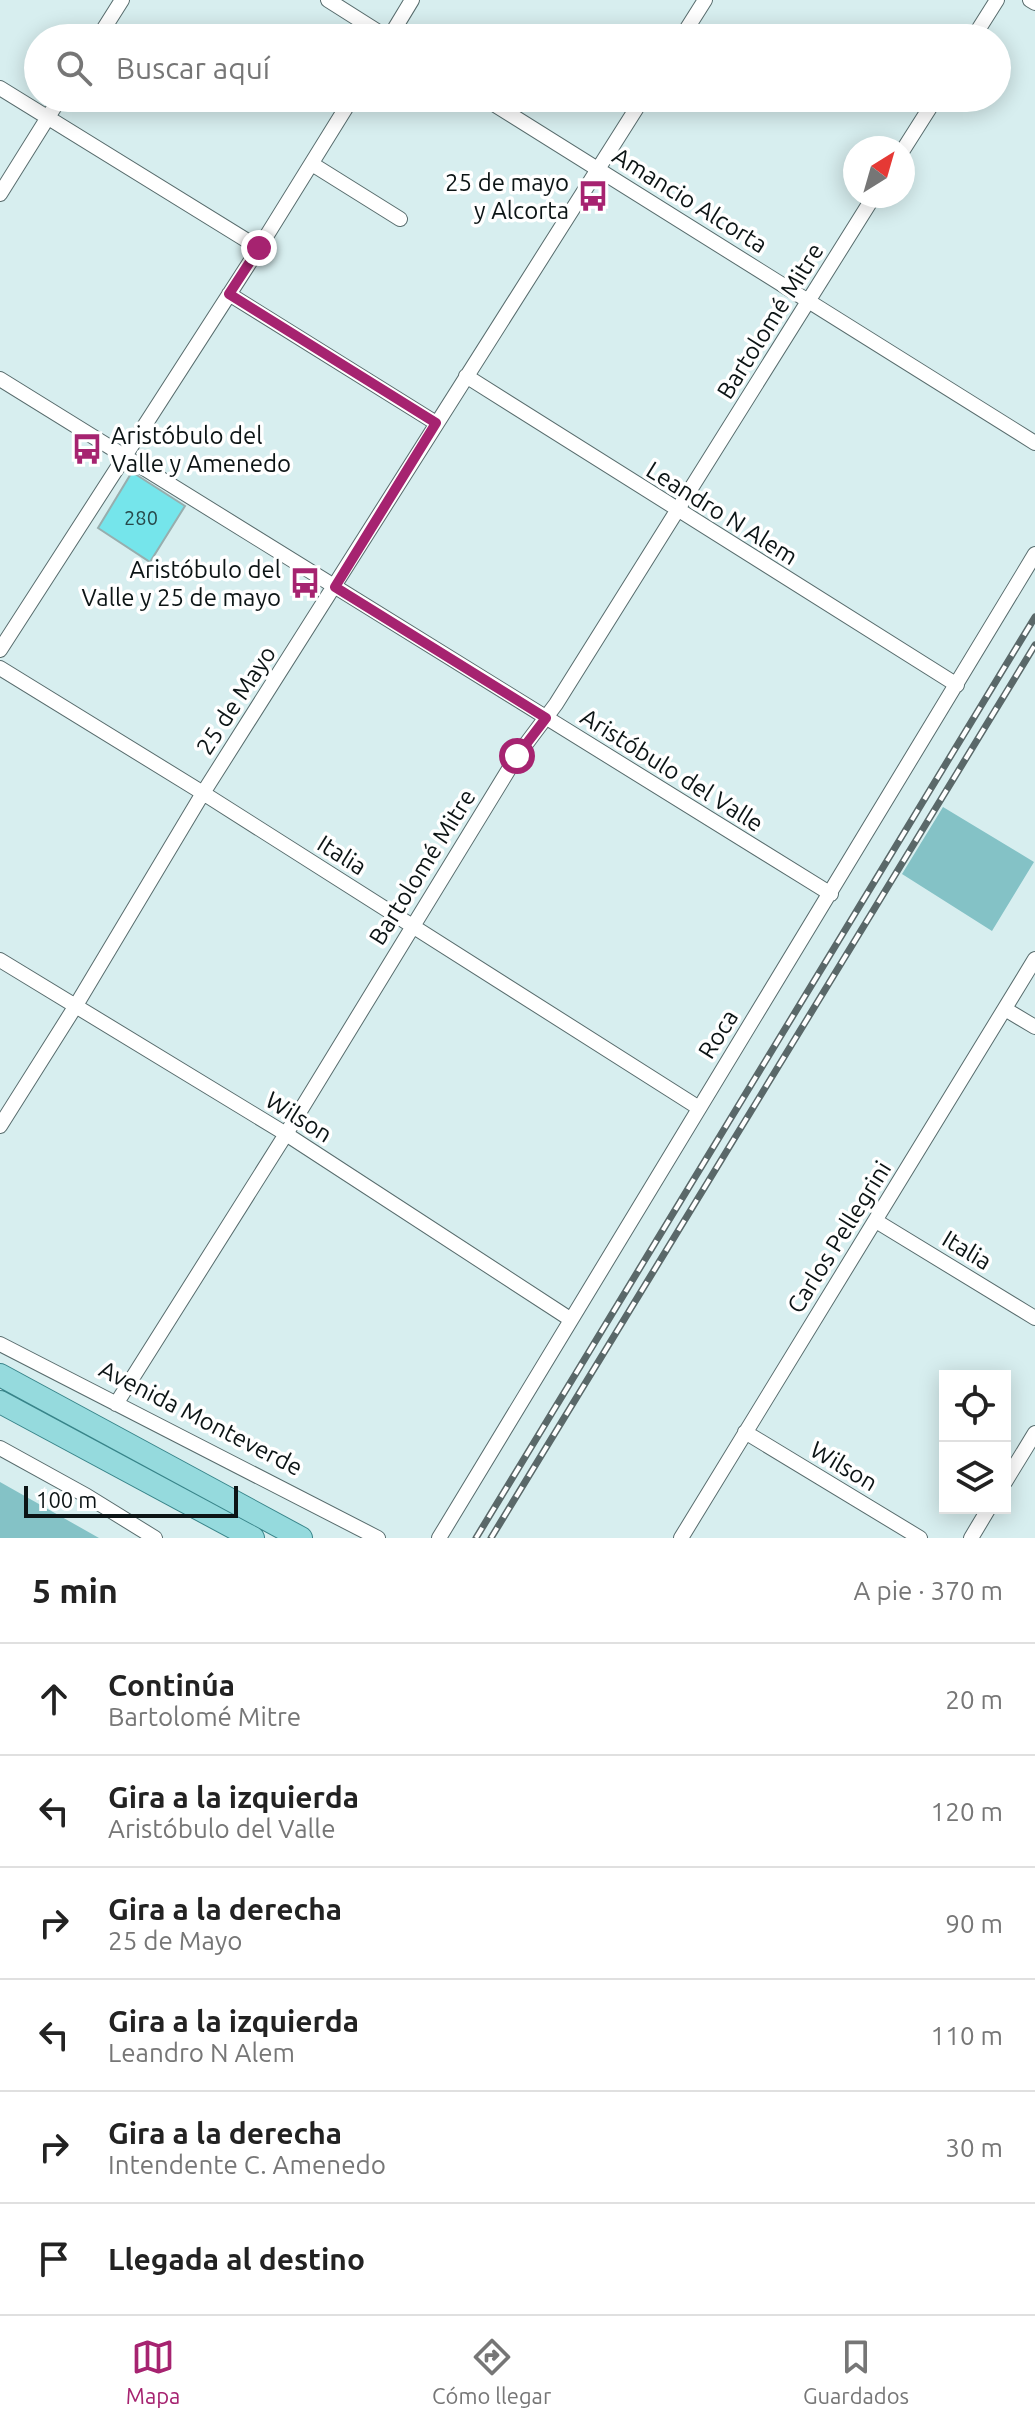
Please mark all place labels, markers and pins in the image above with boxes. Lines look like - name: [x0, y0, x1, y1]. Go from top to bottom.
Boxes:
- place label: 25 de mayo y Alcorta: [445, 169, 569, 224]
- bus stop icon: 25 de mayo y Alcorta: [576, 179, 610, 213]
- place label: Aristóbulo del Valle y Amenedo: [111, 422, 291, 477]
- bus stop icon: Aristóbulo del Valle y Amenedo: [70, 432, 104, 466]
- place label: Aristóbulo del Valle y 25 de mayo: [82, 556, 281, 611]
- bus stop icon: Aristóbulo del Valle y 25 de mayo: [288, 566, 322, 600]

